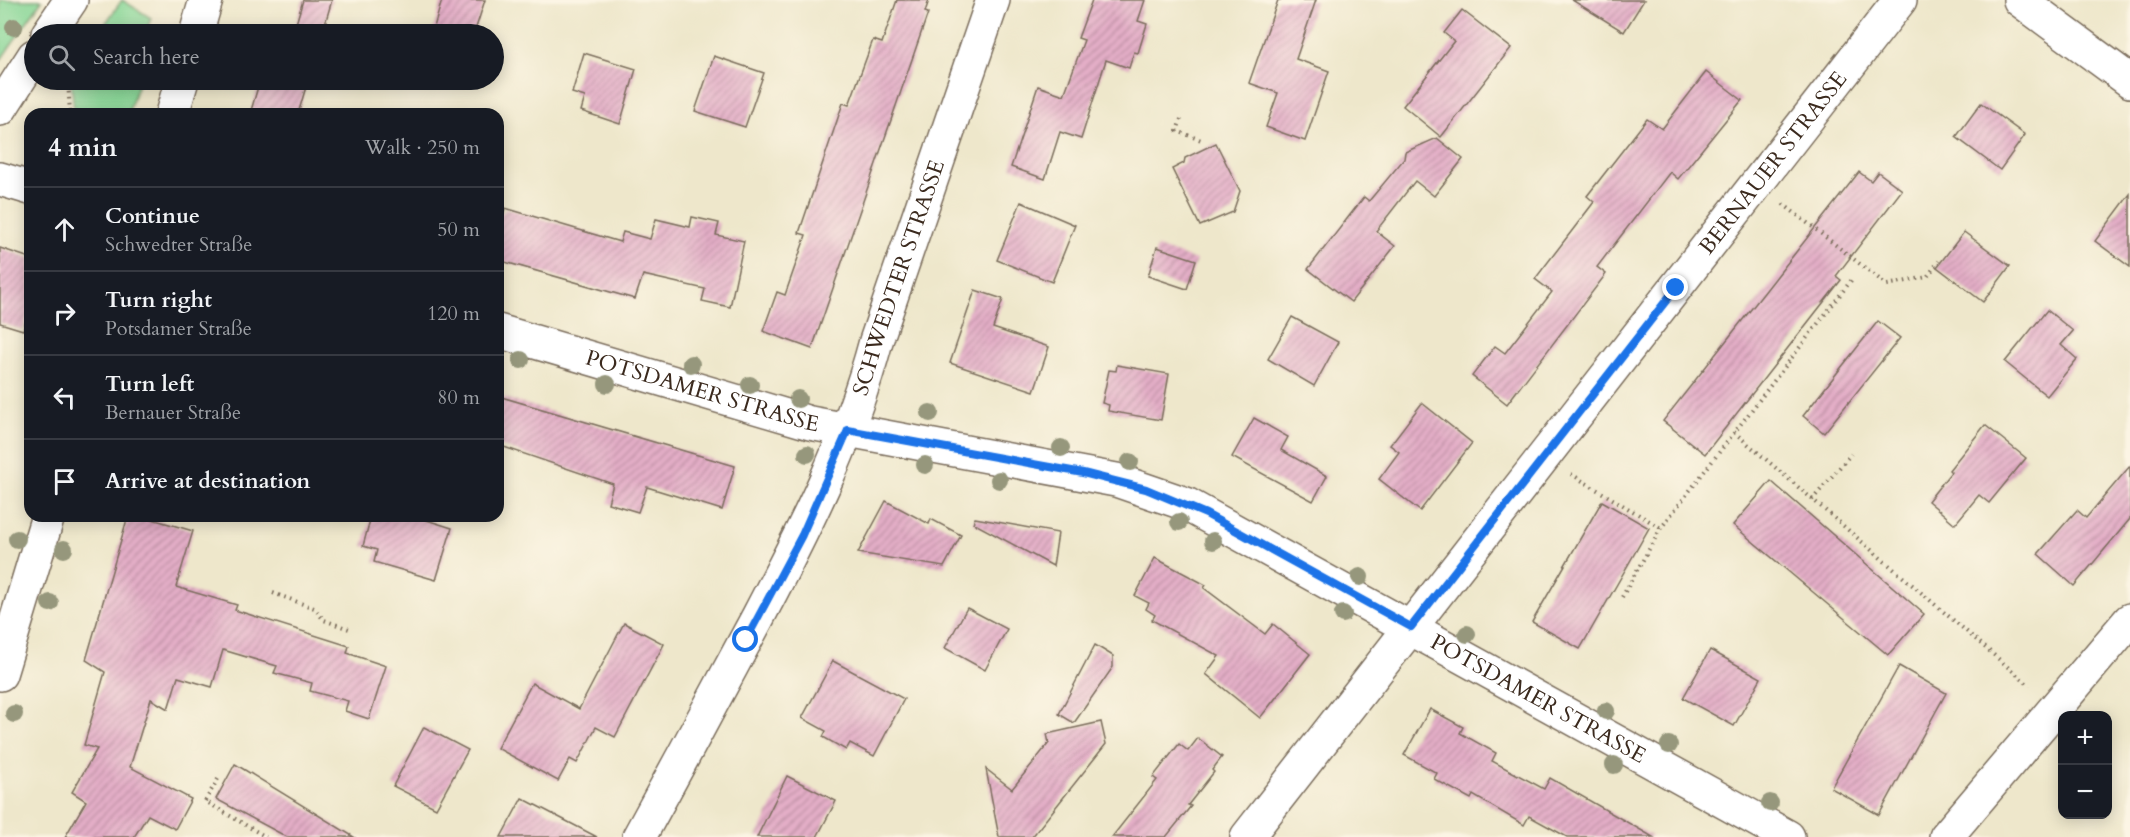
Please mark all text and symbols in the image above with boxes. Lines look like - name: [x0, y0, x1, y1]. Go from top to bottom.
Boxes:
- search box: [24, 24, 504, 90]
- icon: search: [45, 41, 78, 74]
- text: Search here: [93, 42, 200, 72]
- street label: BERNAUER STRASSE: [1692, 65, 1854, 261]
- text: 4 min: [48, 130, 117, 165]
- text: Walk · 250 m: [365, 134, 480, 161]
- street label: SCHWEDTER STRASSE: [845, 156, 952, 400]
- text: Continue: [105, 201, 200, 231]
- icon: ahead: [48, 213, 81, 246]
- text: 50 m: [437, 216, 480, 243]
- text: Schwedter Straße: [105, 231, 252, 258]
- route end: [1662, 274, 1688, 300]
- text: Turn right: [105, 285, 212, 315]
- icon: right: [48, 297, 81, 330]
- text: 120 m: [427, 300, 480, 327]
- text: Potsdamer Straße: [105, 315, 252, 342]
- street label: POTSDAMER STRASSE: [582, 343, 821, 439]
- text: Turn left: [105, 369, 194, 399]
- icon: left: [48, 381, 81, 414]
- text: 80 m: [437, 384, 480, 411]
- text: Bernauer Straße: [105, 399, 241, 426]
- icon: arrive: [48, 465, 81, 498]
- text: Arrive at destination: [105, 466, 310, 496]
- route start: [732, 626, 758, 652]
- street label: POTSDAMER STRASSE: [1425, 627, 1651, 770]
- map controls: [2058, 711, 2112, 819]
- button: +: [2058, 711, 2112, 765]
- button: −: [2058, 765, 2112, 819]

